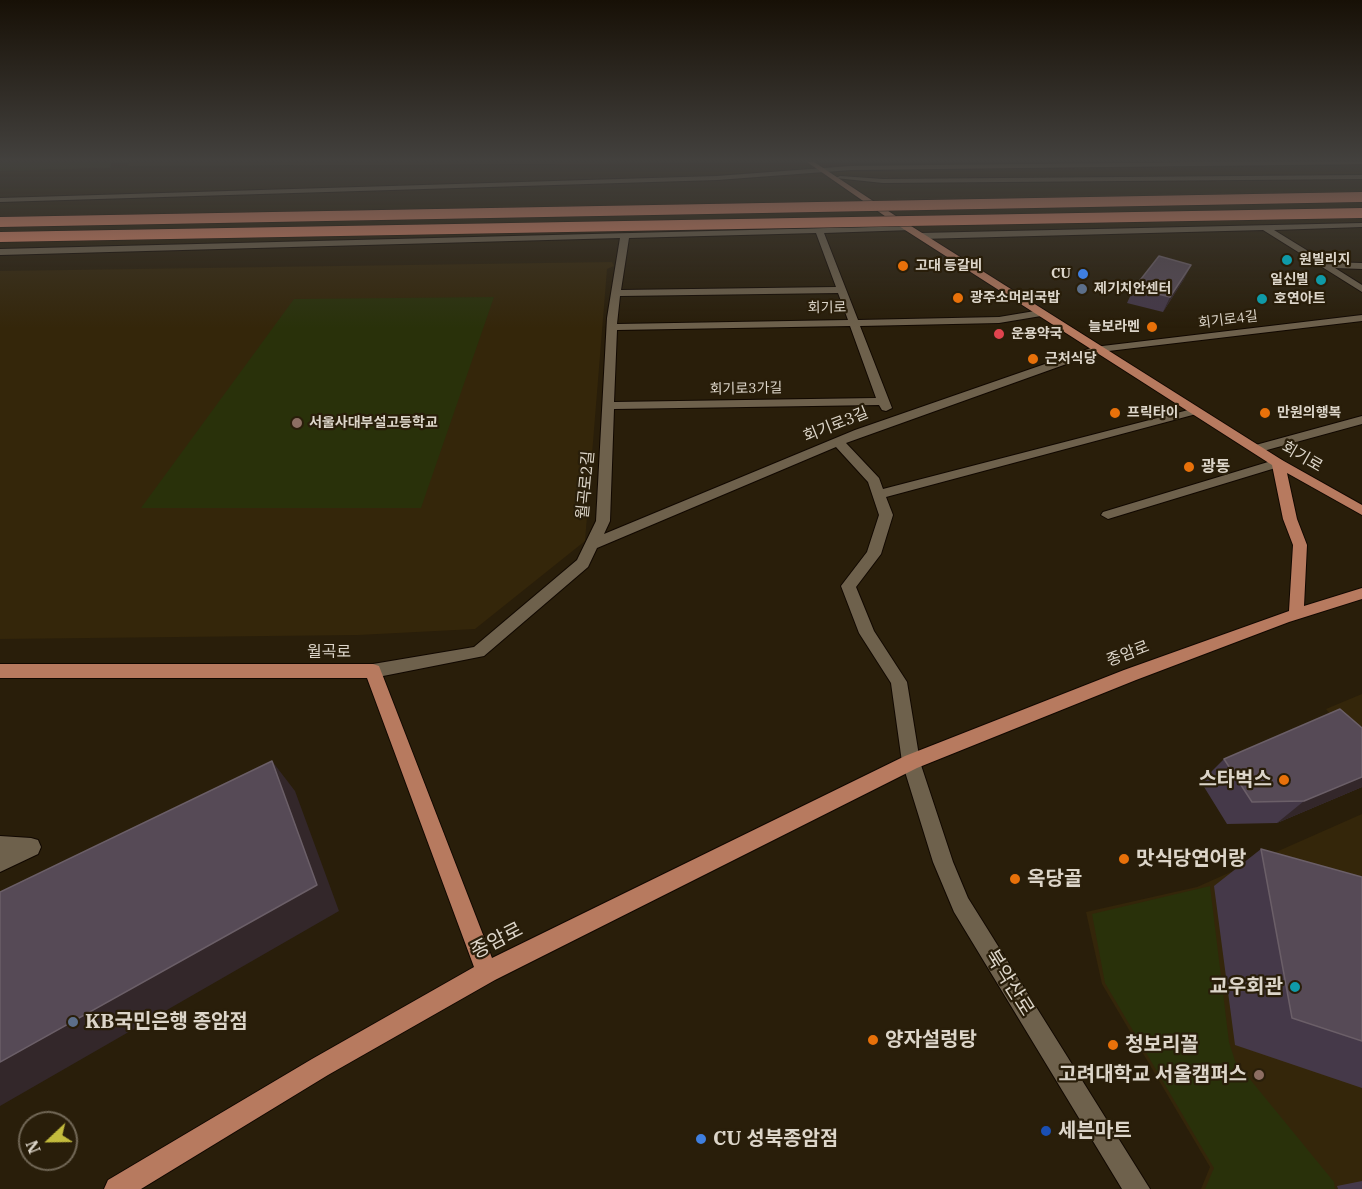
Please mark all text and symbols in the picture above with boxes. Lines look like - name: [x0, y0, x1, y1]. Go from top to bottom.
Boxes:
- place label: 원빌리지: [1299, 252, 1351, 268]
- marker: 원빌리지: [1280, 253, 1294, 267]
- place label: 고대 등갈비: [915, 258, 983, 274]
- marker: 고대 등갈비: [896, 259, 910, 273]
- place label: CU: [1051, 266, 1071, 282]
- marker: CU: [1076, 267, 1090, 281]
- place label: 일신빌: [1270, 272, 1309, 288]
- marker: 일신빌: [1314, 273, 1328, 287]
- place label: 제기치안센터: [1094, 281, 1171, 297]
- marker: 제기치안센터: [1075, 282, 1089, 296]
- place label: 광주소머리국밥: [970, 290, 1060, 306]
- marker: 광주소머리국밥: [951, 291, 965, 305]
- place label: 호연아트: [1274, 291, 1326, 307]
- marker: 호연아트: [1255, 292, 1269, 306]
- street label: 회기로: [808, 299, 846, 317]
- street label: 회기로4길: [1197, 308, 1259, 332]
- place label: 늘보라멘: [1088, 319, 1140, 335]
- marker: 늘보라멘: [1145, 320, 1159, 334]
- place label: 운용약국: [1011, 326, 1063, 342]
- marker: 운용약국: [992, 327, 1006, 341]
- place label: 근처식당: [1045, 351, 1097, 367]
- marker: 근처식당: [1026, 352, 1040, 366]
- street label: 회기로3가길: [709, 380, 783, 398]
- street label: 회기로3길: [801, 403, 871, 447]
- place label: 프릭타이: [1127, 405, 1179, 421]
- place label: 만원의행복: [1277, 405, 1341, 421]
- marker: 프릭타이: [1108, 406, 1122, 420]
- marker: 만원의행복: [1258, 406, 1272, 420]
- place label: 서울사대부설고등학교: [309, 415, 438, 431]
- marker: 서울사대부설고등학교: [290, 416, 304, 430]
- street label: 회기로: [1278, 438, 1326, 476]
- street label: 월곡로2길: [573, 450, 599, 520]
- place label: 광동: [1201, 457, 1230, 477]
- marker: 광동: [1182, 460, 1196, 474]
- street label: 종암로: [1104, 637, 1152, 671]
- street label: 월곡로: [307, 642, 351, 662]
- place label: 스타벅스: [1198, 768, 1272, 792]
- marker: 스타벅스: [1277, 773, 1291, 787]
- place label: 맛식당연어랑: [1136, 847, 1246, 871]
- marker: 맛식당연어랑: [1117, 852, 1131, 866]
- place label: 옥당골: [1027, 867, 1082, 891]
- marker: 옥당골: [1008, 872, 1022, 886]
- street label: 종암로: [467, 918, 527, 964]
- street label: 북악산로: [979, 945, 1039, 1021]
- place label: 교우회관: [1209, 975, 1283, 999]
- marker: 교우회관: [1288, 980, 1302, 994]
- place label: KB국민은행 종암점: [85, 1010, 248, 1034]
- marker: KB국민은행 종암점: [66, 1015, 80, 1029]
- place label: 양자설렁탕: [885, 1028, 977, 1052]
- marker: 양자설렁탕: [866, 1033, 880, 1047]
- place label: 청보리꼴: [1125, 1033, 1199, 1057]
- marker: 청보리꼴: [1106, 1038, 1120, 1052]
- place label: 고려대학교 서울캠퍼스: [1058, 1063, 1247, 1087]
- marker: 고려대학교 서울캠퍼스: [1252, 1068, 1266, 1082]
- north arrow: [18, 1111, 78, 1171]
- place label: 세븐마트: [1058, 1119, 1132, 1143]
- marker: 세븐마트: [1039, 1124, 1053, 1138]
- place label: CU 성북종암점: [713, 1127, 838, 1151]
- marker: CU 성북종암점: [694, 1132, 708, 1146]
- text: N: [22, 1137, 45, 1157]

